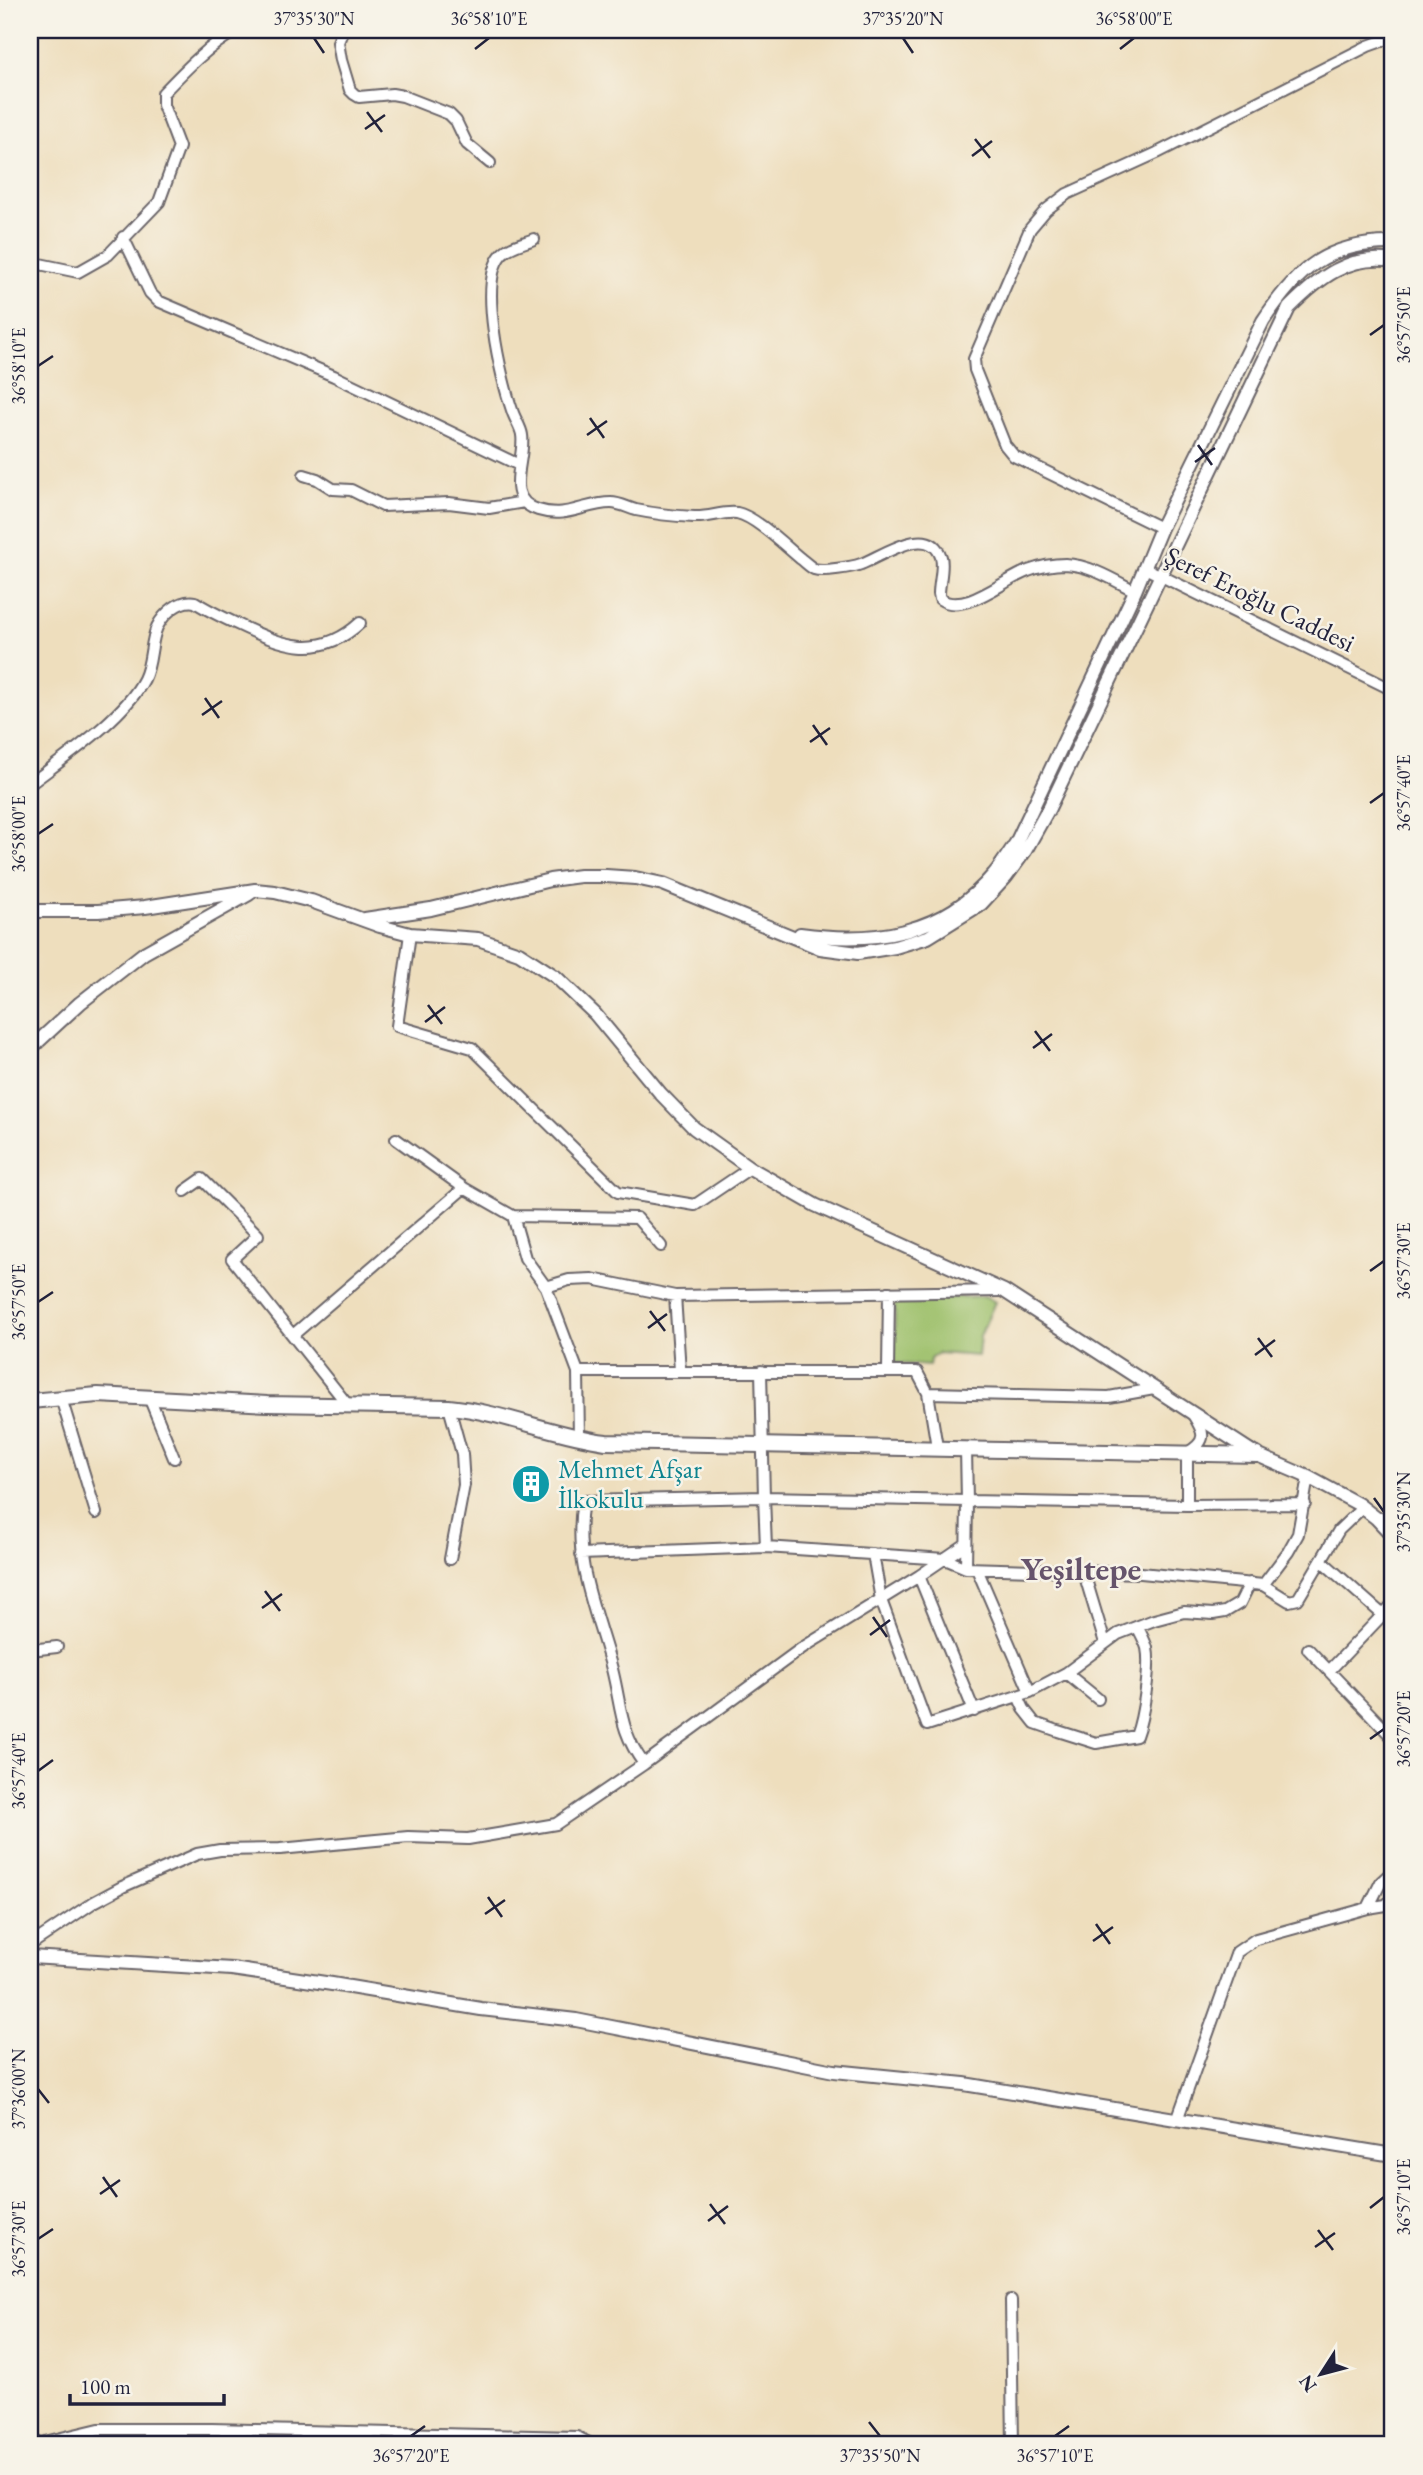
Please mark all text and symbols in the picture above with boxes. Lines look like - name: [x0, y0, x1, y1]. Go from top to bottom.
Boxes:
- text: 37°35'30"N: [274, 7, 355, 30]
- text: 36°58'10"E: [451, 7, 527, 30]
- text: 37°35'20"N: [863, 7, 944, 30]
- text: 36°58'00"E: [1096, 7, 1172, 30]
- text: 36°57'50"E: [1392, 287, 1415, 363]
- text: 36°58'10"E: [7, 328, 30, 404]
- street label: Şeref Eroğlu Caddesi: [1159, 538, 1361, 660]
- text: 36°57'40"E: [1392, 755, 1415, 831]
- text: 36°58'00"E: [7, 796, 30, 872]
- text: 36°57'30"E: [1392, 1223, 1415, 1299]
- text: 36°57'50"E: [7, 1264, 30, 1340]
- place label: Mehmet Afşar İlkokulu: [558, 1452, 702, 1516]
- building icon: Mehmet Afşar İlkokulu: [510, 1463, 552, 1505]
- text: 37°35'30"N: [1392, 1471, 1415, 1552]
- district label: Yeşiltepe: [1021, 1547, 1141, 1590]
- text: 36°57'20"E: [1392, 1691, 1415, 1767]
- text: 36°57'40"E: [7, 1733, 30, 1809]
- text: 37°36'00"N: [7, 2048, 30, 2129]
- text: 36°57'10"E: [1392, 2159, 1415, 2235]
- text: 36°57'30"E: [7, 2201, 30, 2277]
- north arrow: [1286, 2338, 1356, 2408]
- scale bar: [70, 2363, 224, 2407]
- text: N: [1293, 2370, 1322, 2397]
- text: 100 m: [80, 2373, 131, 2400]
- text: 36°57'20"E: [373, 2444, 449, 2467]
- text: 37°35'50"N: [840, 2444, 921, 2467]
- text: 36°57'10"E: [1017, 2444, 1093, 2467]

